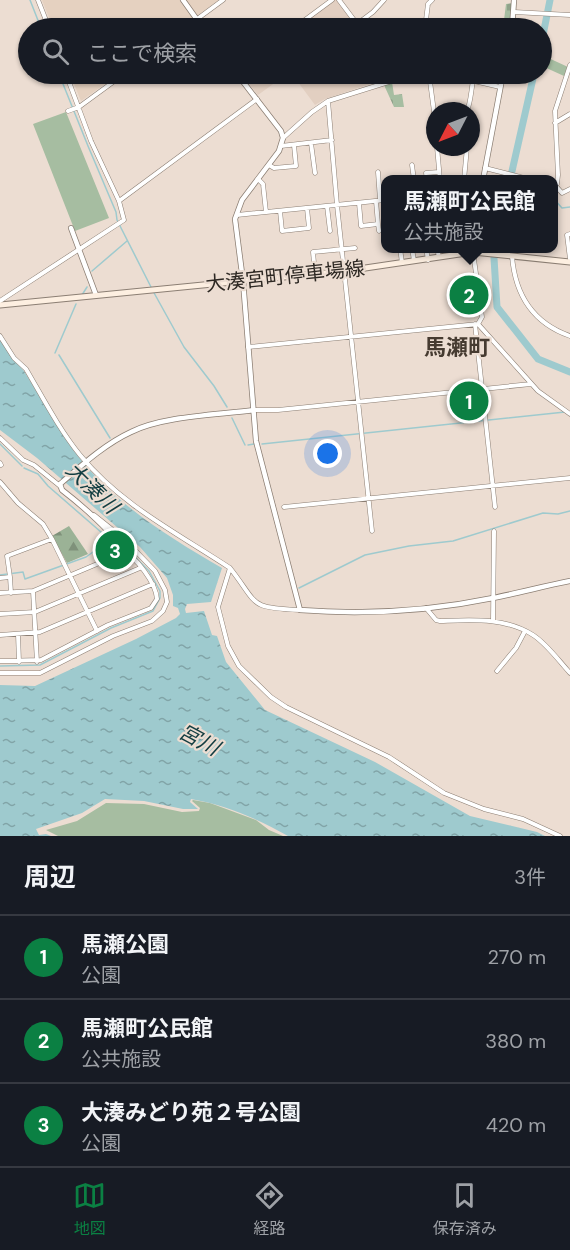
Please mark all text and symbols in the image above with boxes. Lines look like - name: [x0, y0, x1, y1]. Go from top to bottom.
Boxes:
- search box: [18, 18, 552, 84]
- icon: search: [39, 35, 72, 68]
- text: ここで検索: [87, 39, 197, 68]
- north arrow: [426, 102, 480, 156]
- popup: [381, 175, 558, 253]
- text: 馬瀬町公民館: [403, 187, 536, 216]
- text: 公共施設: [403, 219, 483, 245]
- street label: 大湊宮町停車場線: [204, 255, 366, 297]
- pin: 2: [450, 272, 488, 318]
- district label: 馬瀬町: [424, 333, 490, 362]
- pin: 1: [450, 378, 488, 424]
- your location: [313, 439, 342, 468]
- water label: 大湊川: [60, 456, 126, 521]
- pin: 3: [96, 528, 134, 572]
- water label: 宮川: [174, 718, 226, 763]
- text: 周辺: [24, 860, 76, 894]
- text: 3件: [514, 864, 546, 890]
- text: 馬瀬公園: [81, 930, 169, 959]
- text: 1: [40, 944, 47, 970]
- text: 270 m: [488, 944, 546, 970]
- text: 公園: [81, 962, 121, 988]
- text: 馬瀬町公民館: [81, 1014, 213, 1043]
- text: 2: [38, 1028, 49, 1054]
- text: 380 m: [485, 1028, 546, 1054]
- text: 公共施設: [81, 1046, 161, 1072]
- text: 大湊みどり苑２号公園: [81, 1098, 301, 1127]
- text: 3: [37, 1112, 50, 1138]
- text: 420 m: [486, 1112, 546, 1138]
- text: 公園: [81, 1130, 121, 1156]
- tab: 地図: [73, 1179, 106, 1239]
- tab: 経路: [253, 1179, 286, 1239]
- tab: 保存済み: [433, 1179, 497, 1239]

